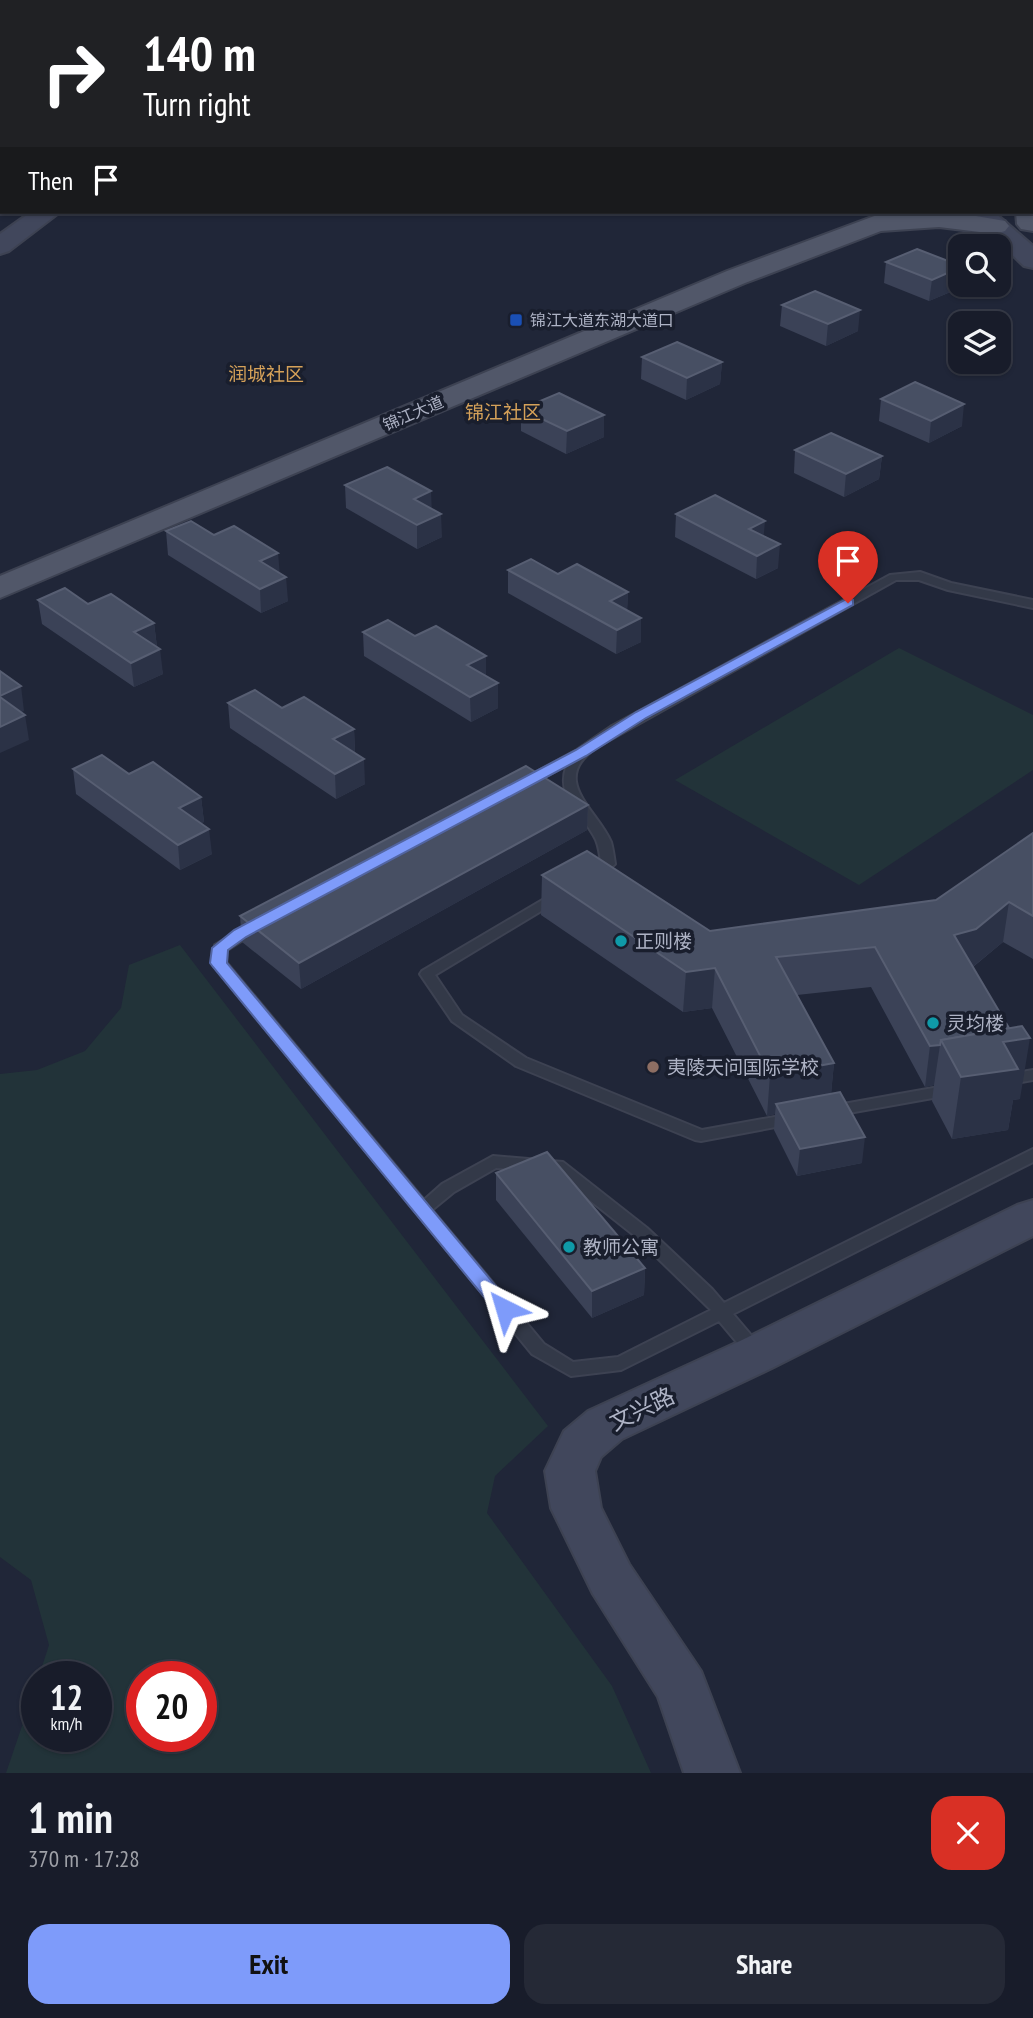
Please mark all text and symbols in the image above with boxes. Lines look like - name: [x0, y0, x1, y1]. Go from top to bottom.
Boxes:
- text: 140 m: [143, 21, 256, 85]
- icon: right: [28, 28, 119, 119]
- text: Turn right: [143, 83, 251, 125]
- icon: arrive: [87, 161, 125, 199]
- text: Then: [28, 164, 73, 197]
- map controls: [948, 234, 1011, 374]
- button: search: [948, 234, 1011, 297]
- place label: 锦江大道东湖大道口: [530, 310, 674, 330]
- button: layers: [948, 311, 1011, 374]
- marker: 锦江大道东湖大道口: [508, 312, 524, 328]
- district label: 润城社区: [228, 362, 304, 386]
- street label: 锦江大道: [380, 391, 446, 435]
- district label: 锦江社区: [465, 400, 541, 424]
- pin: [818, 531, 878, 603]
- icon: arrive: [829, 542, 867, 580]
- place label: 正则楼: [635, 929, 692, 953]
- marker: 正则楼: [613, 933, 629, 949]
- place label: 灵均楼: [947, 1011, 1004, 1035]
- marker: 灵均楼: [925, 1015, 941, 1031]
- place label: 夷陵天问国际学校: [667, 1055, 819, 1079]
- marker: 夷陵天问国际学校: [645, 1059, 661, 1075]
- place label: 教师公寓: [583, 1235, 659, 1259]
- marker: 教师公寓: [561, 1239, 577, 1255]
- position arrow: [468, 1272, 542, 1346]
- street label: 文兴路: [604, 1380, 679, 1437]
- speed limit sign: 20: [126, 1661, 217, 1752]
- text: 12: [50, 1674, 83, 1720]
- text: km/h: [51, 1712, 82, 1735]
- text: 1 min: [28, 1790, 113, 1845]
- button: close: [931, 1796, 1005, 1870]
- text: 370 m · 17:28: [28, 1844, 140, 1873]
- button: Exit: [28, 1924, 510, 2004]
- button: Share: [524, 1924, 1005, 2004]

